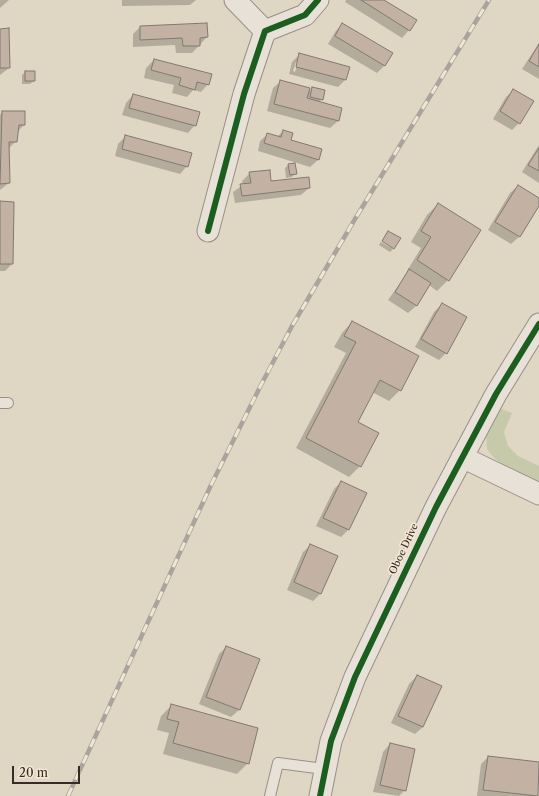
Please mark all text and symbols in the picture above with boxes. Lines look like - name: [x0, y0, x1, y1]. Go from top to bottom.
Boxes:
- street label: Oboe Drive: [387, 522, 421, 576]
- scale bar: [14, 758, 82, 784]
- text: 20 m: [19, 765, 48, 780]

